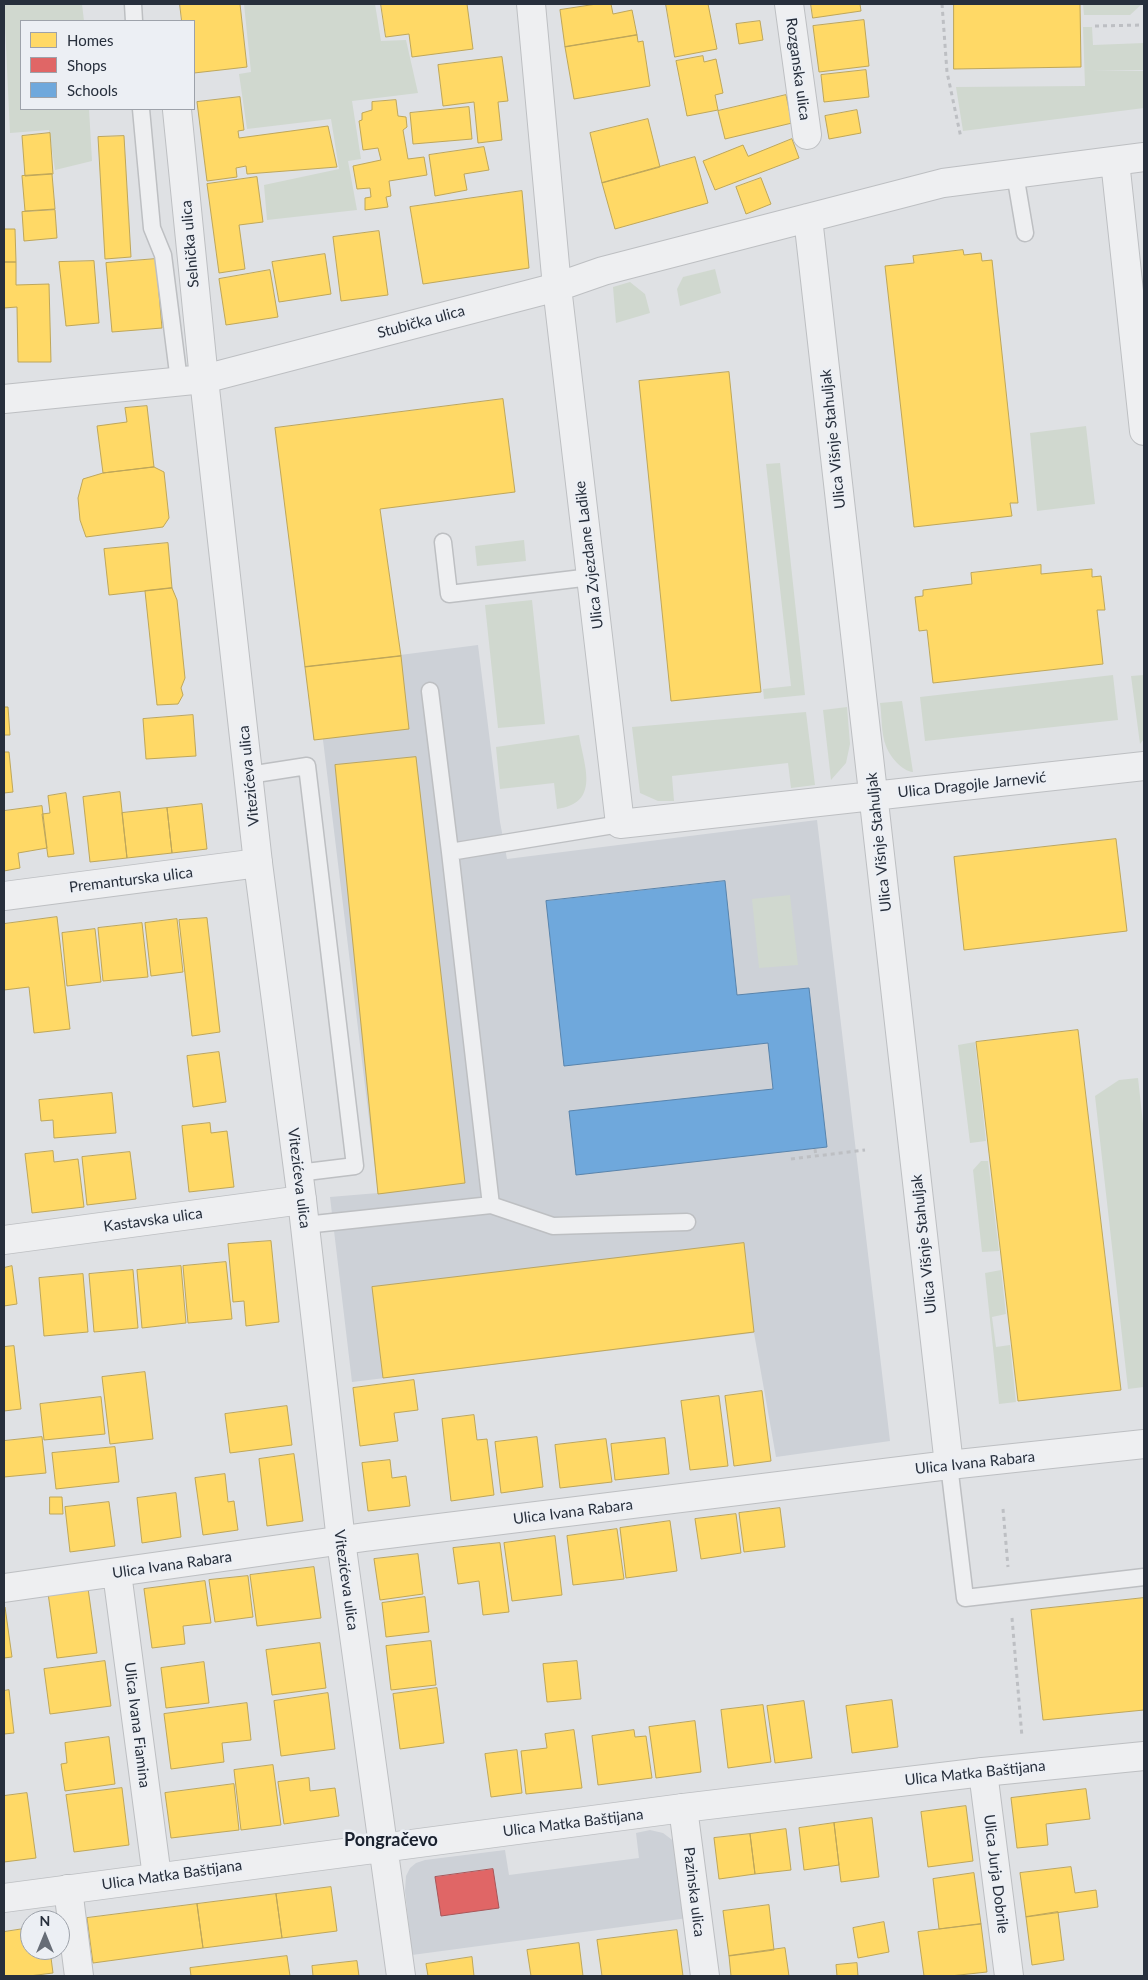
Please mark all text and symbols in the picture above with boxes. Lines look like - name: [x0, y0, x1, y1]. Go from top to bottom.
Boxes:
- street label: Rozganska ulica: [782, 17, 814, 121]
- legend: [20, 20, 195, 110]
- text: Homes: [67, 31, 113, 49]
- text: Shops: [67, 56, 107, 74]
- text: Schools: [67, 81, 118, 99]
- street label: Selnička ulica: [177, 200, 203, 288]
- street label: Stubička ulica: [375, 302, 467, 342]
- street label: Ulica Višnje Stahuljak: [817, 368, 849, 510]
- street label: Ulica Zvjezdane Ladike: [571, 480, 607, 630]
- street label: Vitezićeva ulica: [235, 725, 263, 827]
- street label: Ulica Dragojle Jarnević: [897, 768, 1047, 802]
- street label: Ulica Višnje Stahuljak: [863, 771, 895, 913]
- street label: Premanturska ulica: [68, 863, 194, 897]
- street label: Vitezićeva ulica: [284, 1127, 314, 1229]
- street label: Ulica Višnje Stahuljak: [908, 1173, 940, 1315]
- street label: Kastavska ulica: [102, 1204, 204, 1236]
- street label: Ulica Ivana Rabara: [914, 1448, 1036, 1478]
- street label: Ulica Ivana Rabara: [512, 1496, 634, 1528]
- street label: Vitezićeva ulica: [330, 1529, 362, 1631]
- street label: Ulica Ivana Rabara: [111, 1548, 233, 1582]
- street label: Ulica Ivana Fiamina: [120, 1661, 154, 1789]
- street label: Ulica Matka Baštijana: [904, 1757, 1046, 1789]
- street label: Ulica Matka Baštijana: [502, 1805, 644, 1841]
- street label: Ulica Jurja Dobrile: [980, 1813, 1012, 1935]
- district label: Pongračevo: [344, 1829, 438, 1851]
- street label: Pazinska ulica: [680, 1846, 708, 1938]
- street label: Ulica Matka Baštijana: [101, 1856, 243, 1894]
- north arrow: [20, 1910, 70, 1960]
- text: N: [40, 1912, 50, 1929]

